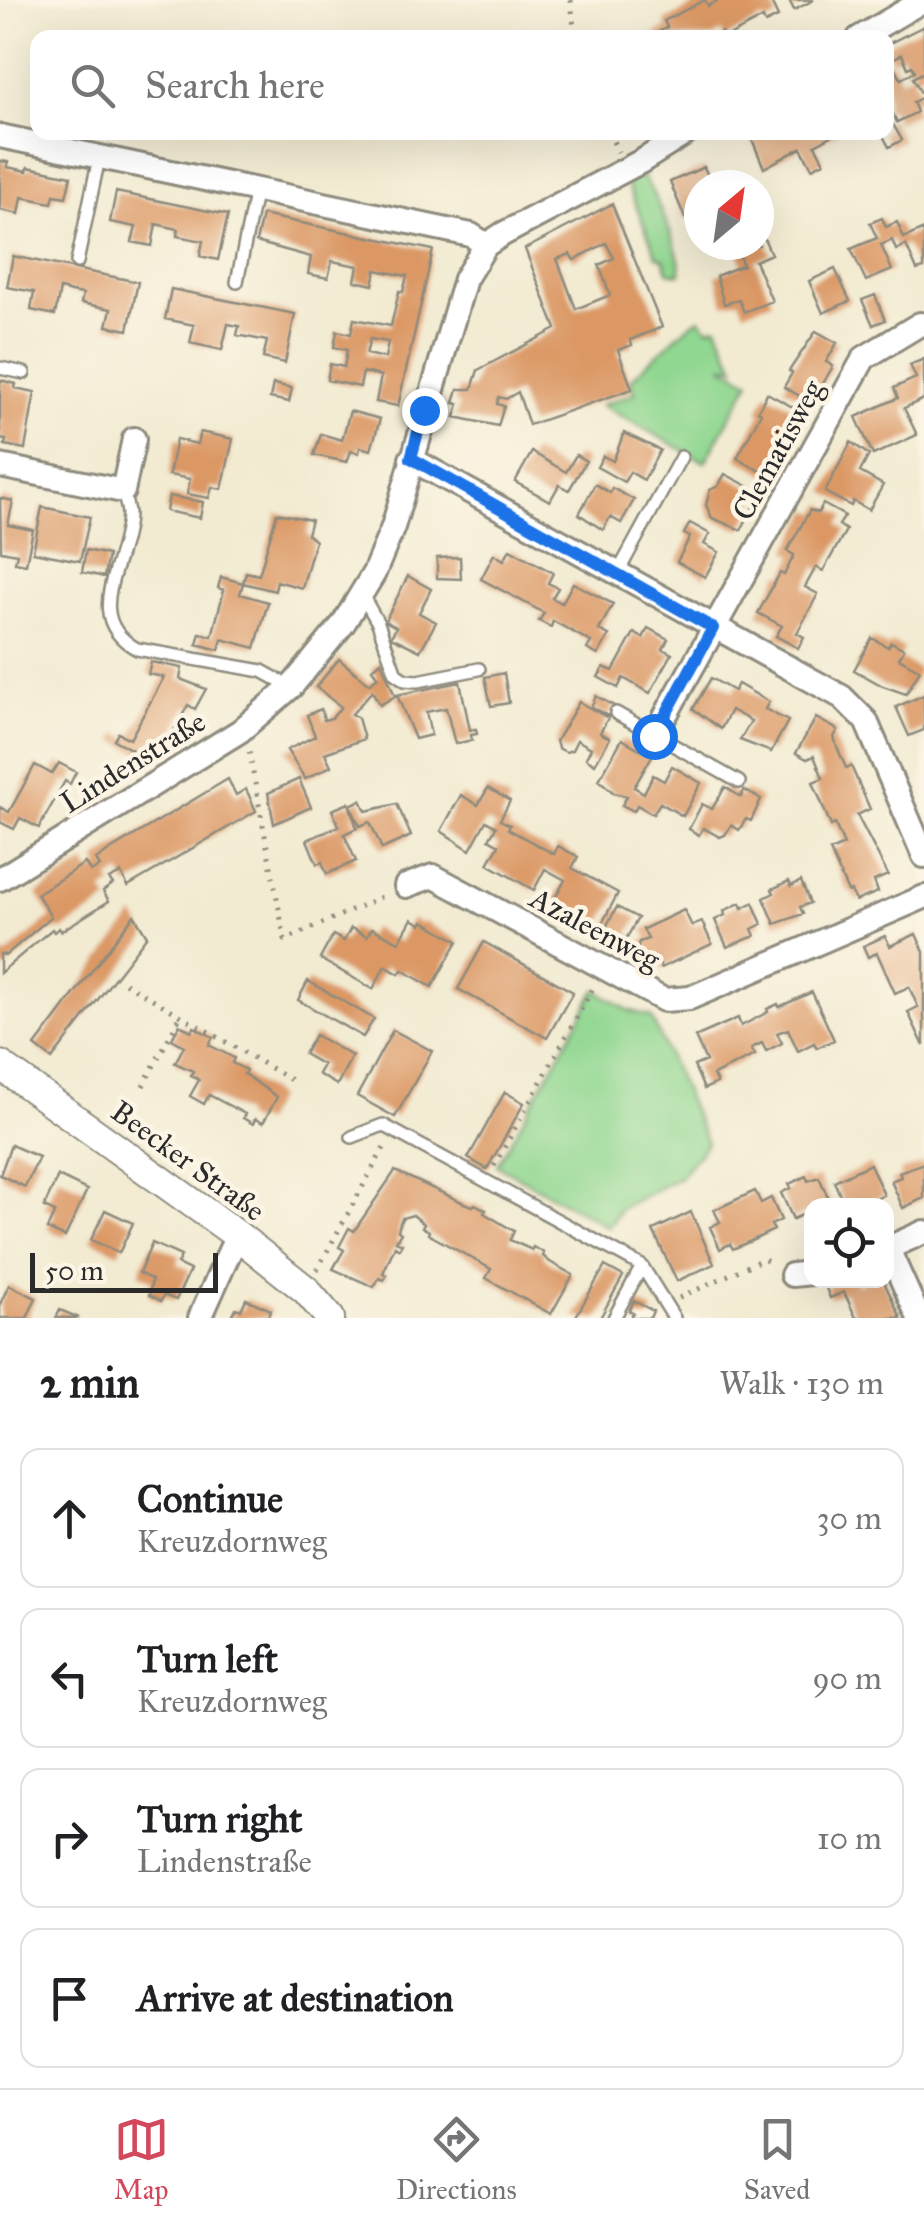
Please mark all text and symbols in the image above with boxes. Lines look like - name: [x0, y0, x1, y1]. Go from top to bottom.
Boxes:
- search box: [30, 30, 894, 140]
- icon: search: [65, 58, 120, 113]
- text: Search here: [145, 62, 325, 108]
- north arrow: [684, 170, 774, 260]
- street label: Clematisweg: [725, 373, 832, 526]
- route end: [402, 388, 448, 434]
- street label: Lindenstraße: [54, 703, 212, 821]
- route start: [632, 714, 678, 760]
- street label: Azaleenweg: [522, 879, 667, 979]
- street label: Beecker Straße: [104, 1093, 272, 1229]
- map controls: [804, 1198, 894, 1288]
- button: locate: [804, 1198, 894, 1288]
- scale bar: [30, 1248, 218, 1292]
- text: 50 m: [45, 1253, 104, 1288]
- text: 2 min: [40, 1357, 139, 1409]
- text: Walk · 130 m: [720, 1364, 884, 1403]
- text: Continue: [137, 1476, 283, 1522]
- icon: ahead: [42, 1491, 97, 1546]
- text: 30 m: [817, 1499, 882, 1538]
- text: Kreuzdornweg: [137, 1522, 327, 1561]
- text: Turn left: [137, 1636, 278, 1682]
- icon: left: [42, 1651, 97, 1706]
- text: 90 m: [812, 1659, 882, 1698]
- text: Kreuzdornweg: [137, 1682, 327, 1721]
- text: Turn right: [137, 1796, 303, 1842]
- icon: right: [42, 1811, 97, 1866]
- text: 10 m: [817, 1819, 882, 1858]
- text: Lindenstraße: [137, 1842, 312, 1881]
- icon: arrive: [42, 1971, 97, 2026]
- text: Arrive at destination: [137, 1975, 454, 2021]
- tab: Map: [114, 2112, 169, 2207]
- tab: Directions: [396, 2112, 517, 2207]
- tab: Saved: [744, 2112, 810, 2207]

